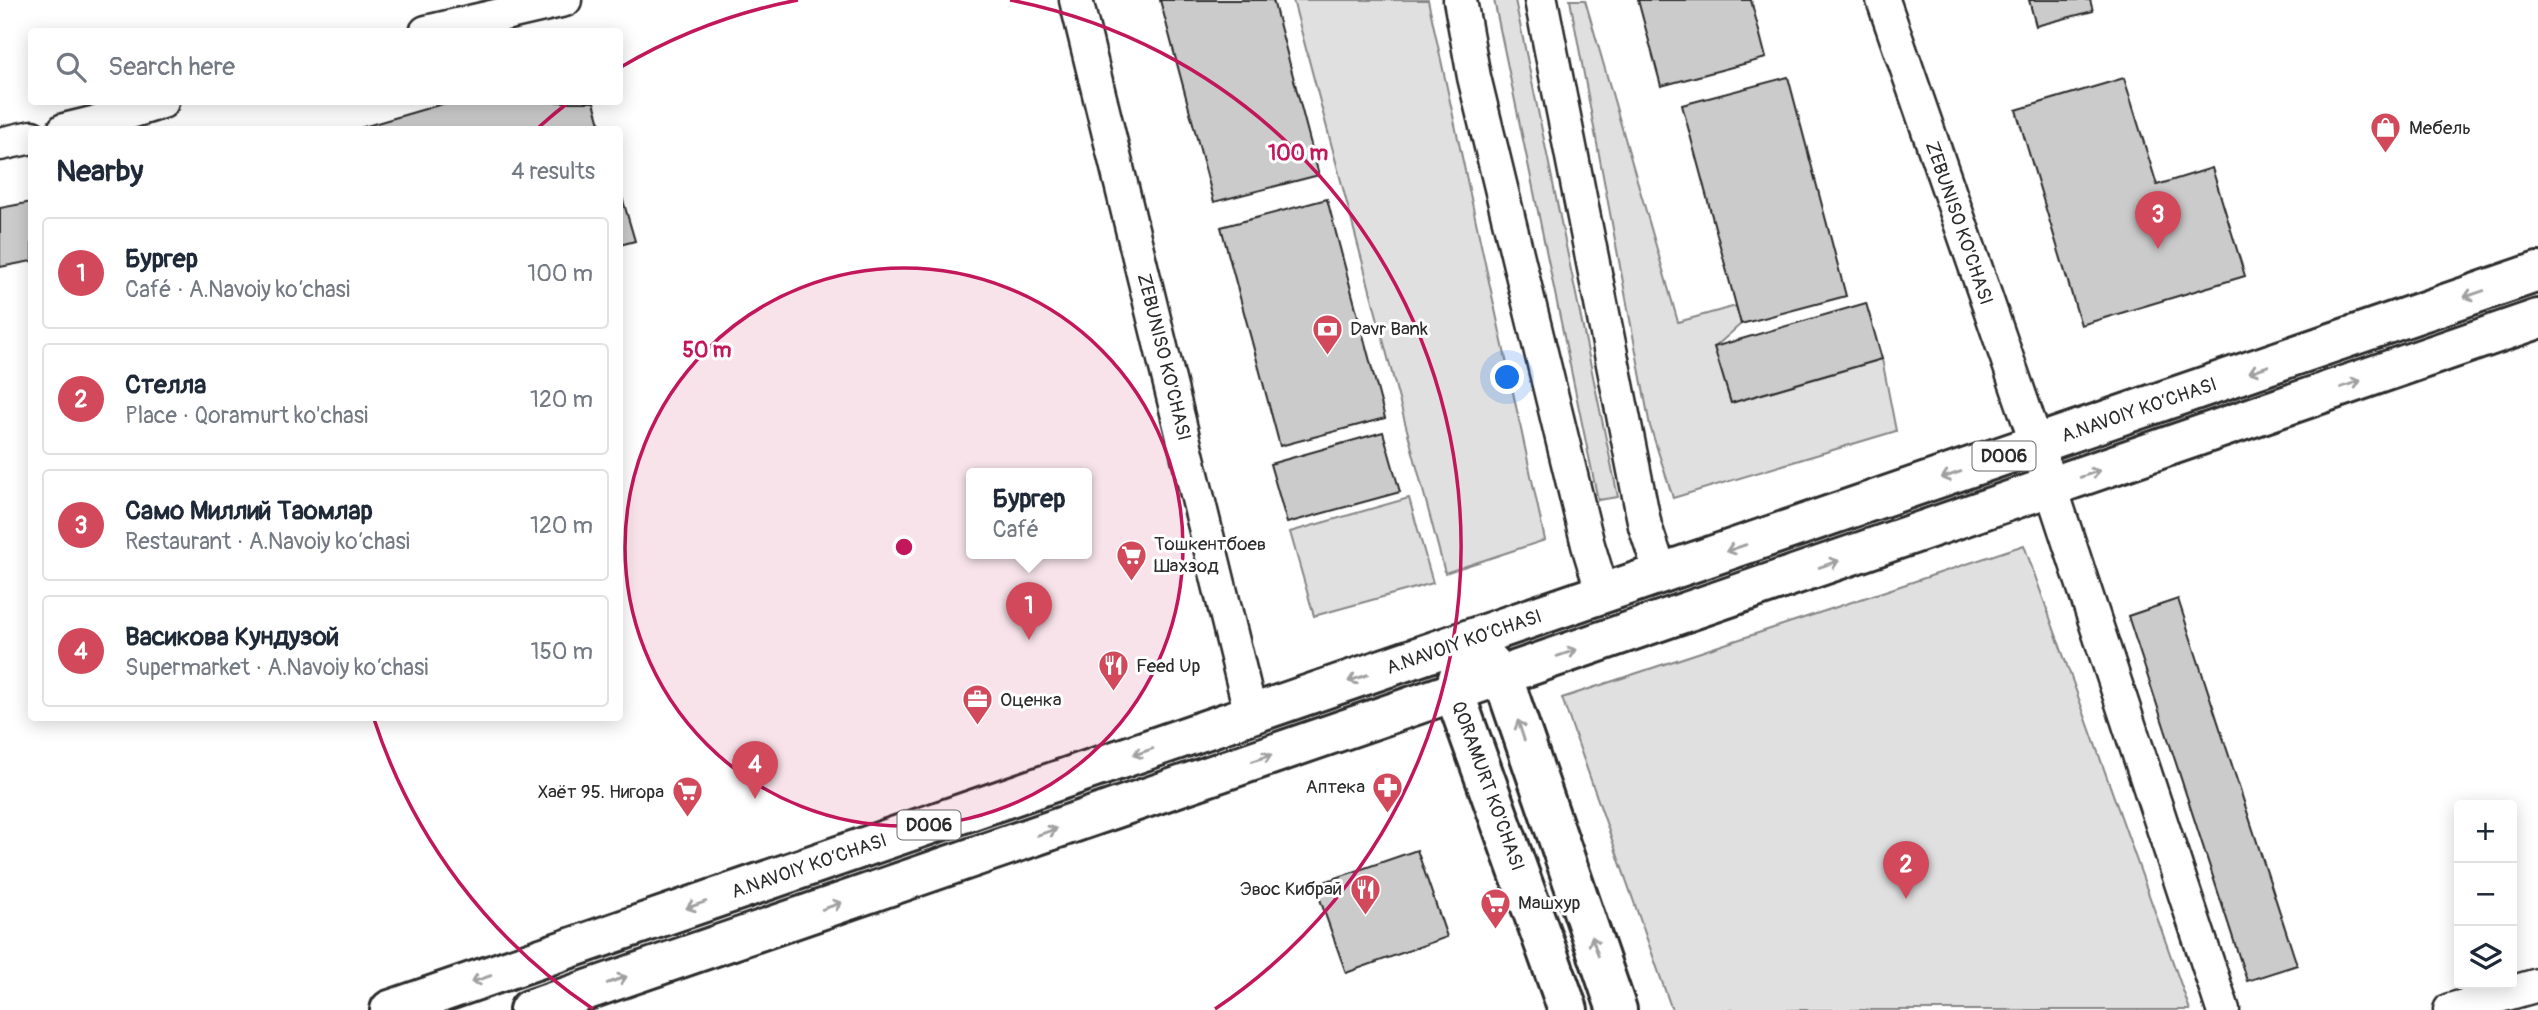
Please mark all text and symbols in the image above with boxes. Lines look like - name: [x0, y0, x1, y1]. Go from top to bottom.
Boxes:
- search box: [28, 28, 623, 105]
- icon: search: [52, 48, 90, 86]
- text: Search here: [108, 51, 235, 83]
- shop icon: Мебель: [2369, 111, 2403, 155]
- place label: Мебель: [2409, 116, 2471, 140]
- street label: ZEBUNISO KO'CHASI: [1920, 138, 1998, 308]
- text: 100 m: [1268, 140, 1328, 167]
- text: Nearby: [56, 153, 143, 190]
- text: 4 results: [511, 157, 595, 186]
- pin: 3: [2135, 191, 2181, 249]
- text: Бургер: [125, 243, 198, 275]
- text: 1: [77, 259, 86, 288]
- text: 100 m: [527, 259, 593, 288]
- street label: ZEBUNISO KO'CHASI: [1132, 271, 1196, 443]
- text: Café · A.Navoiy ko‘chasi: [125, 275, 350, 304]
- one-way arrow: [2463, 289, 2485, 301]
- bank icon: Davr Bank: [1310, 312, 1344, 356]
- place label: Davr Bank: [1350, 317, 1428, 341]
- text: 50 m: [683, 337, 732, 364]
- your location: [1490, 360, 1524, 394]
- one-way arrow: [2248, 364, 2270, 376]
- text: Стелла: [125, 369, 206, 401]
- street label: A.NAVOIY KO‘CHASI: [2058, 372, 2220, 448]
- one-way arrow: [2340, 377, 2362, 389]
- text: 2: [75, 385, 87, 414]
- text: 120 m: [530, 385, 593, 414]
- text: Place · Qoramurt ko'chasi: [125, 401, 368, 430]
- road number: D006: [1972, 442, 2036, 470]
- one-way arrow: [2079, 467, 2101, 480]
- popup: [966, 468, 1092, 559]
- one-way arrow: [1940, 469, 1962, 482]
- text: Бургер: [993, 483, 1065, 515]
- text: Само Миллий Таомлар: [125, 495, 373, 527]
- text: 3: [75, 511, 87, 540]
- text: 120 m: [530, 511, 593, 540]
- text: Café: [993, 515, 1039, 544]
- text: Restaurant · A.Navoiy ko‘chasi: [125, 527, 410, 556]
- place label: Тошкентбоев Шахзод: [1154, 532, 1266, 578]
- centre of rings: [892, 535, 916, 559]
- supermarket icon: Тошкентбоев Шахзод: [1114, 538, 1148, 582]
- one-way arrow: [1725, 543, 1747, 555]
- one-way arrow: [1817, 557, 1839, 569]
- pin: 1: [1006, 582, 1052, 640]
- street label: A.NAVOIY KO‘CHASI: [1383, 604, 1545, 680]
- text: Васикова Кундузой: [125, 621, 339, 653]
- text: 4: [74, 637, 88, 666]
- text: 150 m: [530, 637, 593, 666]
- one-way arrow: [1556, 646, 1578, 659]
- restaurant icon: Feed Up: [1096, 649, 1130, 693]
- text: Supermarket · A.Navoiy ko‘chasi: [125, 653, 428, 682]
- place label: Feed Up: [1136, 654, 1201, 678]
- one-way arrow: [1347, 673, 1369, 685]
- office icon: Оценка: [960, 683, 994, 727]
- place label: Оценка: [1000, 688, 1062, 712]
- street label: QORAMURT KO'CHASI: [1446, 698, 1530, 874]
- one-way arrow: [1514, 720, 1526, 742]
- pin: 4: [732, 741, 778, 799]
- one-way arrow: [1132, 747, 1154, 759]
- one-way arrow: [1251, 751, 1273, 763]
- pharmacy icon: Аптека: [1371, 770, 1405, 814]
- supermarket icon: Хаёт 95. Нигора: [670, 775, 704, 819]
- place label: Аптека: [1305, 775, 1365, 799]
- place label: Хаёт 95. Нигора: [538, 780, 664, 804]
- map controls: [2454, 800, 2517, 989]
- button: +: [2454, 800, 2517, 863]
- road number: D006: [898, 810, 960, 840]
- one-way arrow: [1036, 825, 1058, 837]
- street label: A.NAVOIY KO‘CHASI: [728, 828, 890, 904]
- pin: 2: [1883, 841, 1929, 899]
- button: −: [2454, 863, 2517, 926]
- restaurant icon: Эвос Кибрай: [1348, 872, 1382, 916]
- place label: Эвос Кибрай: [1240, 877, 1342, 901]
- supermarket icon: Машхур: [1478, 886, 1512, 930]
- place label: Машхур: [1518, 891, 1581, 915]
- one-way arrow: [821, 899, 843, 911]
- one-way arrow: [685, 900, 707, 912]
- button: layers: [2454, 926, 2517, 989]
- one-way arrow: [1588, 935, 1600, 957]
- one-way arrow: [606, 973, 628, 986]
- one-way arrow: [470, 974, 492, 986]

